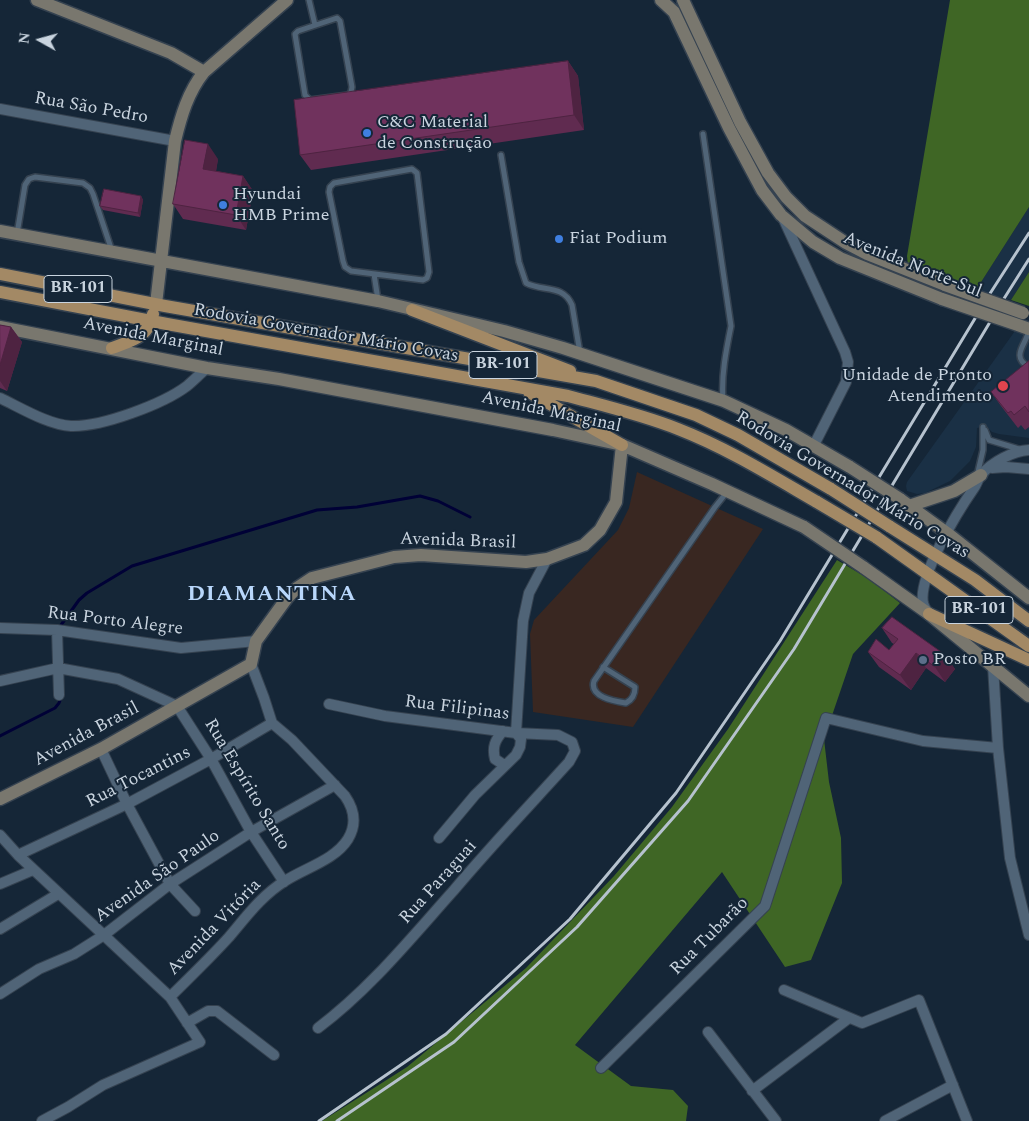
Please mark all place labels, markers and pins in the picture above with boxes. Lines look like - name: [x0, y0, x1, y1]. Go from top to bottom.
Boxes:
- place label: C&C Material de Construção: [377, 112, 492, 154]
- marker: C&C Material de Construção: [361, 127, 373, 139]
- place label: Hyundai HMB Prime: [233, 184, 329, 226]
- marker: Hyundai HMB Prime: [217, 199, 229, 211]
- place label: Fiat Podium: [569, 228, 667, 250]
- marker: Fiat Podium: [553, 233, 565, 245]
- place label: Unidade de Pronto Atendimento: [842, 365, 992, 408]
- marker: Unidade de Pronto Atendimento: [996, 379, 1010, 393]
- place label: Posto BR: [933, 649, 1006, 671]
- marker: Posto BR: [917, 654, 929, 666]

